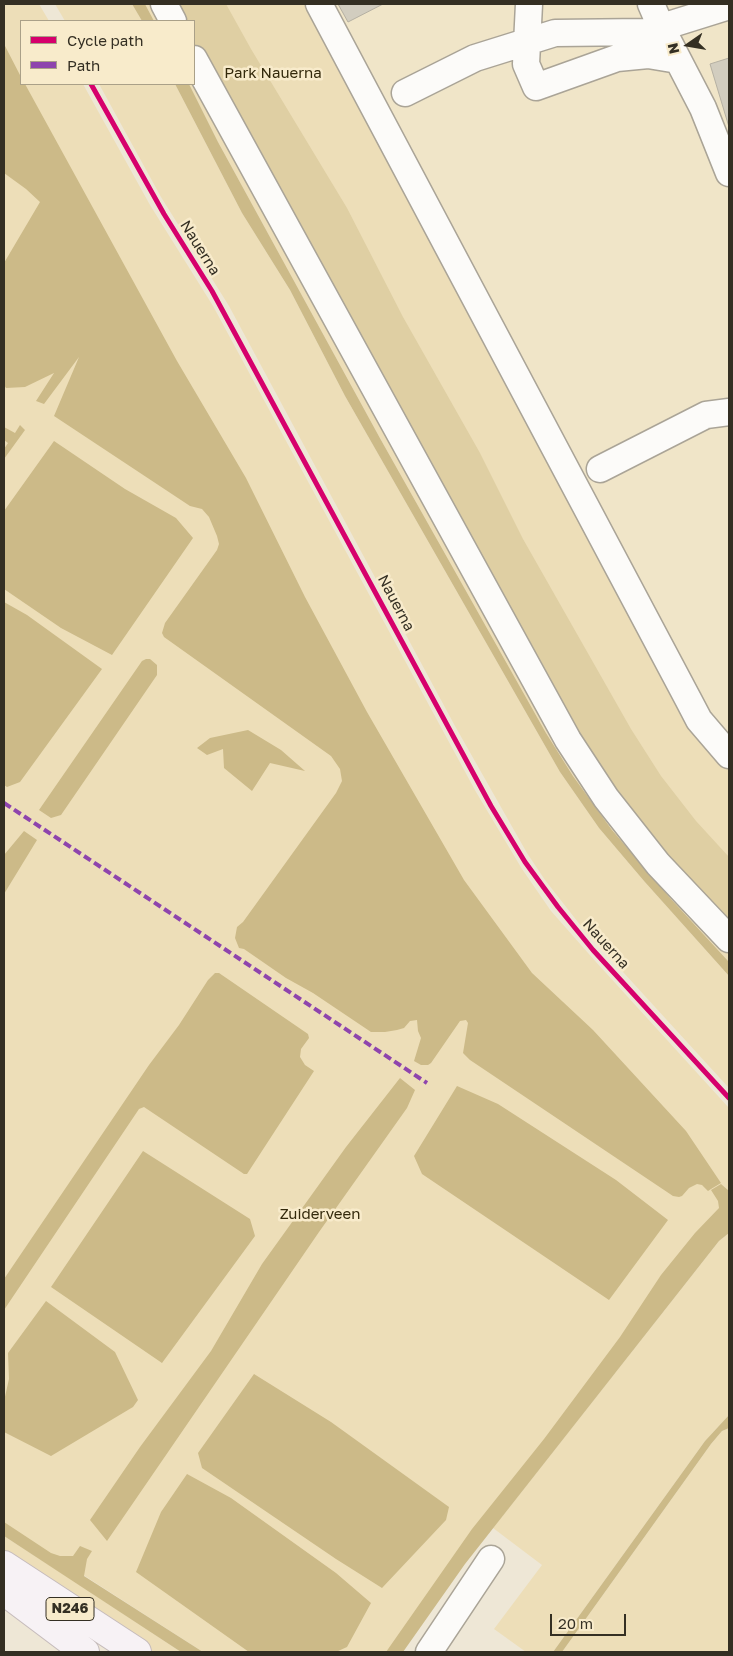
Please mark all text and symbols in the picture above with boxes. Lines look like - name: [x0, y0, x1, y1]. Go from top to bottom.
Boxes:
- legend: [20, 20, 195, 85]
- north arrow: [663, 20, 713, 70]
- text: Cycle path: [67, 31, 143, 49]
- text: N: [663, 41, 682, 56]
- text: Path: [67, 56, 100, 74]
- park label: Park Nauerna: [224, 64, 322, 82]
- street label: Nauerna: [176, 217, 224, 279]
- street label: Nauerna: [374, 572, 418, 634]
- street label: Nauerna: [579, 915, 633, 973]
- park label: Zuiderveen: [280, 1205, 360, 1223]
- road number: N246: [46, 1598, 94, 1620]
- scale bar: [553, 1604, 629, 1636]
- text: 20 m: [558, 1614, 593, 1632]

